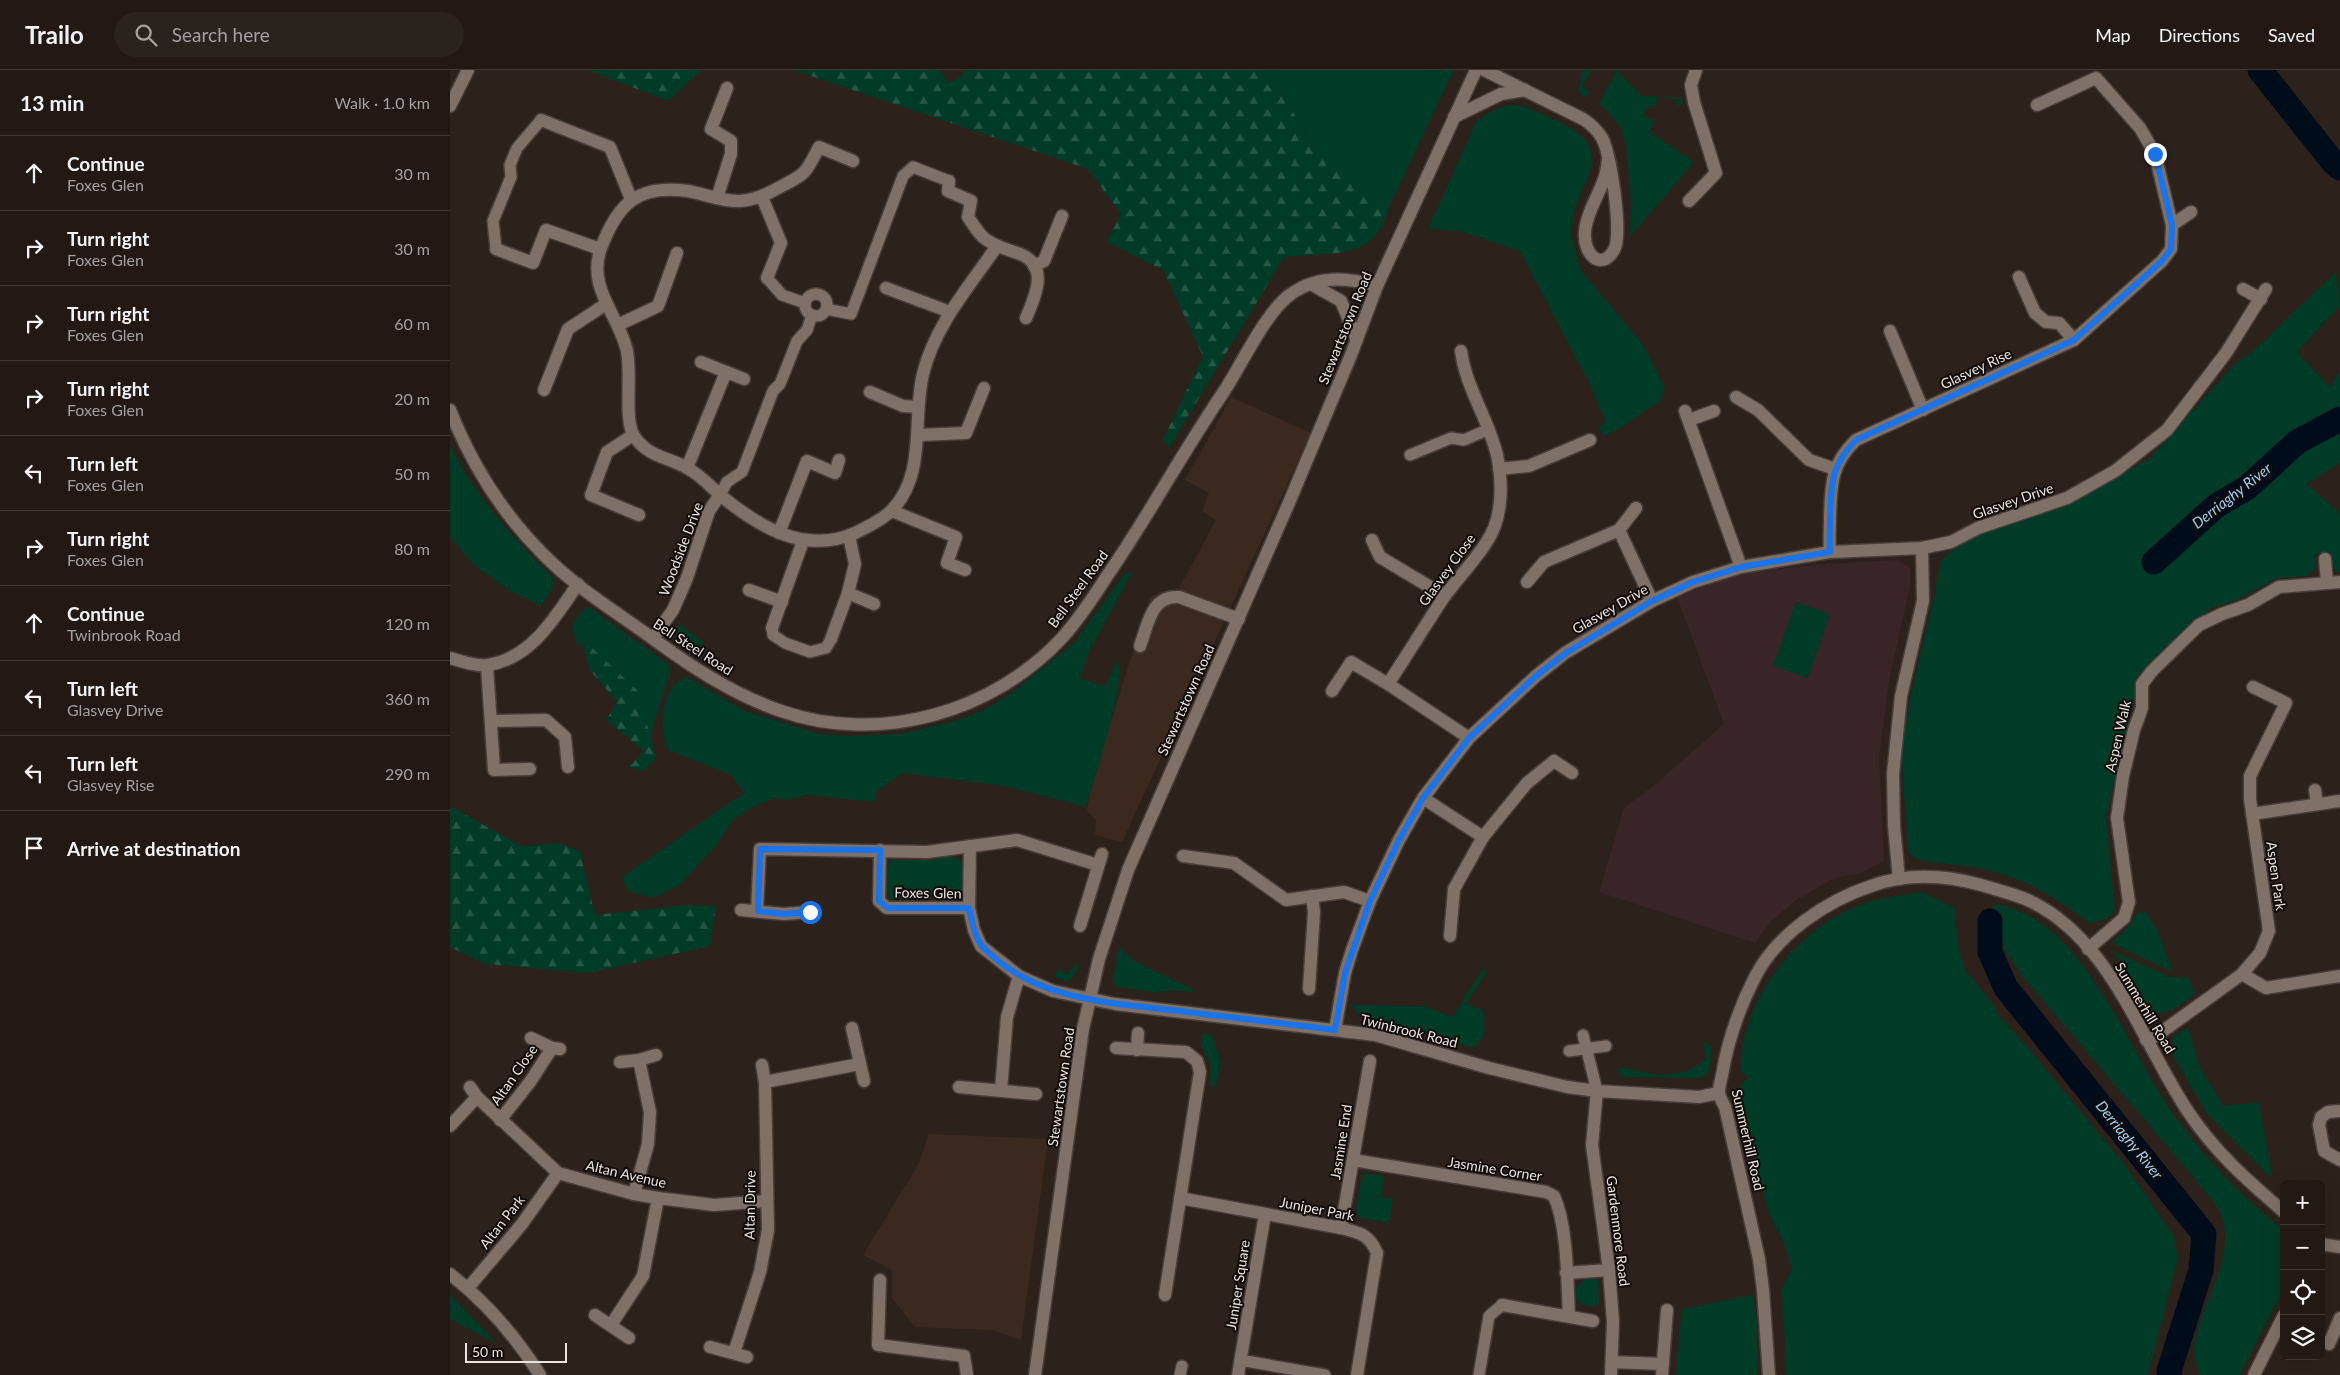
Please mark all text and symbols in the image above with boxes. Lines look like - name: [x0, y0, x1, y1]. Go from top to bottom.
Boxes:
- search box: [114, 12, 464, 57]
- text: Trailo: [25, 20, 84, 49]
- icon: search: [132, 21, 160, 49]
- text: Search here: [172, 23, 270, 46]
- text: Map: [2095, 24, 2131, 46]
- text: Directions: [2159, 24, 2240, 46]
- text: Saved: [2268, 24, 2315, 46]
- text: 13 min: [20, 90, 84, 115]
- text: Walk · 1.0 km: [334, 93, 430, 112]
- route end: [2144, 143, 2167, 166]
- text: Continue: [67, 152, 145, 175]
- icon: ahead: [20, 159, 48, 187]
- text: 30 m: [394, 164, 430, 183]
- text: Foxes Glen: [67, 175, 144, 194]
- text: Turn right: [67, 227, 149, 250]
- icon: right: [20, 234, 48, 262]
- text: 30 m: [394, 239, 430, 258]
- text: Foxes Glen: [67, 250, 144, 269]
- street label: Stewartstown Road: [1314, 269, 1375, 387]
- text: Turn right: [67, 302, 149, 325]
- icon: right: [20, 309, 48, 337]
- text: 60 m: [394, 314, 430, 333]
- text: Foxes Glen: [67, 325, 144, 344]
- street label: Glasvey Rise: [1937, 345, 2014, 392]
- text: Turn right: [67, 377, 149, 400]
- icon: right: [20, 384, 48, 412]
- text: 20 m: [394, 389, 430, 408]
- text: Foxes Glen: [67, 400, 144, 419]
- text: Turn left: [67, 452, 138, 475]
- water label: Derriaghy River: [2188, 458, 2275, 532]
- icon: left: [20, 459, 48, 487]
- text: 50 m: [394, 464, 430, 483]
- text: Foxes Glen: [67, 475, 144, 494]
- street label: Glasvey Drive: [1970, 479, 2056, 522]
- street label: Woodside Drive: [655, 500, 706, 598]
- text: Turn right: [67, 527, 149, 550]
- street label: Glasvey Close: [1415, 530, 1478, 609]
- icon: right: [20, 534, 48, 562]
- text: 80 m: [394, 539, 430, 558]
- street label: Bell Steel Road: [1044, 547, 1111, 631]
- text: Foxes Glen: [67, 550, 144, 569]
- street label: Glasvey Drive: [1569, 580, 1651, 637]
- text: Continue: [67, 602, 145, 625]
- icon: ahead: [20, 609, 48, 637]
- text: 120 m: [385, 614, 430, 633]
- street label: Bell Steel Road: [650, 615, 736, 679]
- text: Twinbrook Road: [67, 625, 181, 644]
- street label: Stewartstown Road: [1153, 642, 1218, 758]
- text: Turn left: [67, 677, 138, 700]
- icon: left: [20, 684, 48, 712]
- text: 360 m: [385, 689, 430, 708]
- street label: Aspen Walk: [2101, 698, 2134, 773]
- text: Glasvey Drive: [67, 700, 164, 719]
- text: Turn left: [67, 752, 138, 775]
- icon: left: [20, 759, 48, 787]
- text: 290 m: [385, 764, 430, 783]
- text: Glasvey Rise: [67, 775, 155, 794]
- icon: arrive: [20, 834, 48, 862]
- text: Arrive at destination: [67, 837, 240, 860]
- street label: Aspen Park: [2263, 840, 2290, 912]
- street label: Foxes Glen: [894, 883, 962, 902]
- route start: [799, 901, 822, 924]
- street label: Summerhill Road: [2112, 959, 2179, 1056]
- street label: Twinbrook Road: [1359, 1010, 1459, 1051]
- street label: Stewartstown Road: [1044, 1026, 1077, 1147]
- street label: Altan Close: [486, 1041, 541, 1108]
- street label: Summerhill Road: [1729, 1088, 1768, 1192]
- water label: Derriaghy River: [2093, 1096, 2167, 1183]
- street label: Jasmine End: [1326, 1103, 1355, 1181]
- street label: Jasmine Corner: [1447, 1153, 1543, 1184]
- street label: Altan Avenue: [584, 1156, 668, 1191]
- street label: Altan Drive: [740, 1170, 759, 1240]
- street label: Gardenmore Road: [1603, 1175, 1634, 1287]
- map controls: [2280, 1180, 2325, 1360]
- button: +: [2280, 1180, 2325, 1225]
- street label: Altan Park: [475, 1191, 528, 1252]
- street label: Juniper Park: [1278, 1193, 1357, 1224]
- button: −: [2280, 1225, 2325, 1270]
- street label: Juniper Square: [1222, 1239, 1253, 1331]
- button: locate: [2280, 1270, 2325, 1315]
- button: layers: [2280, 1315, 2325, 1360]
- scale bar: [465, 1340, 568, 1363]
- text: 50 m: [472, 1343, 503, 1360]

